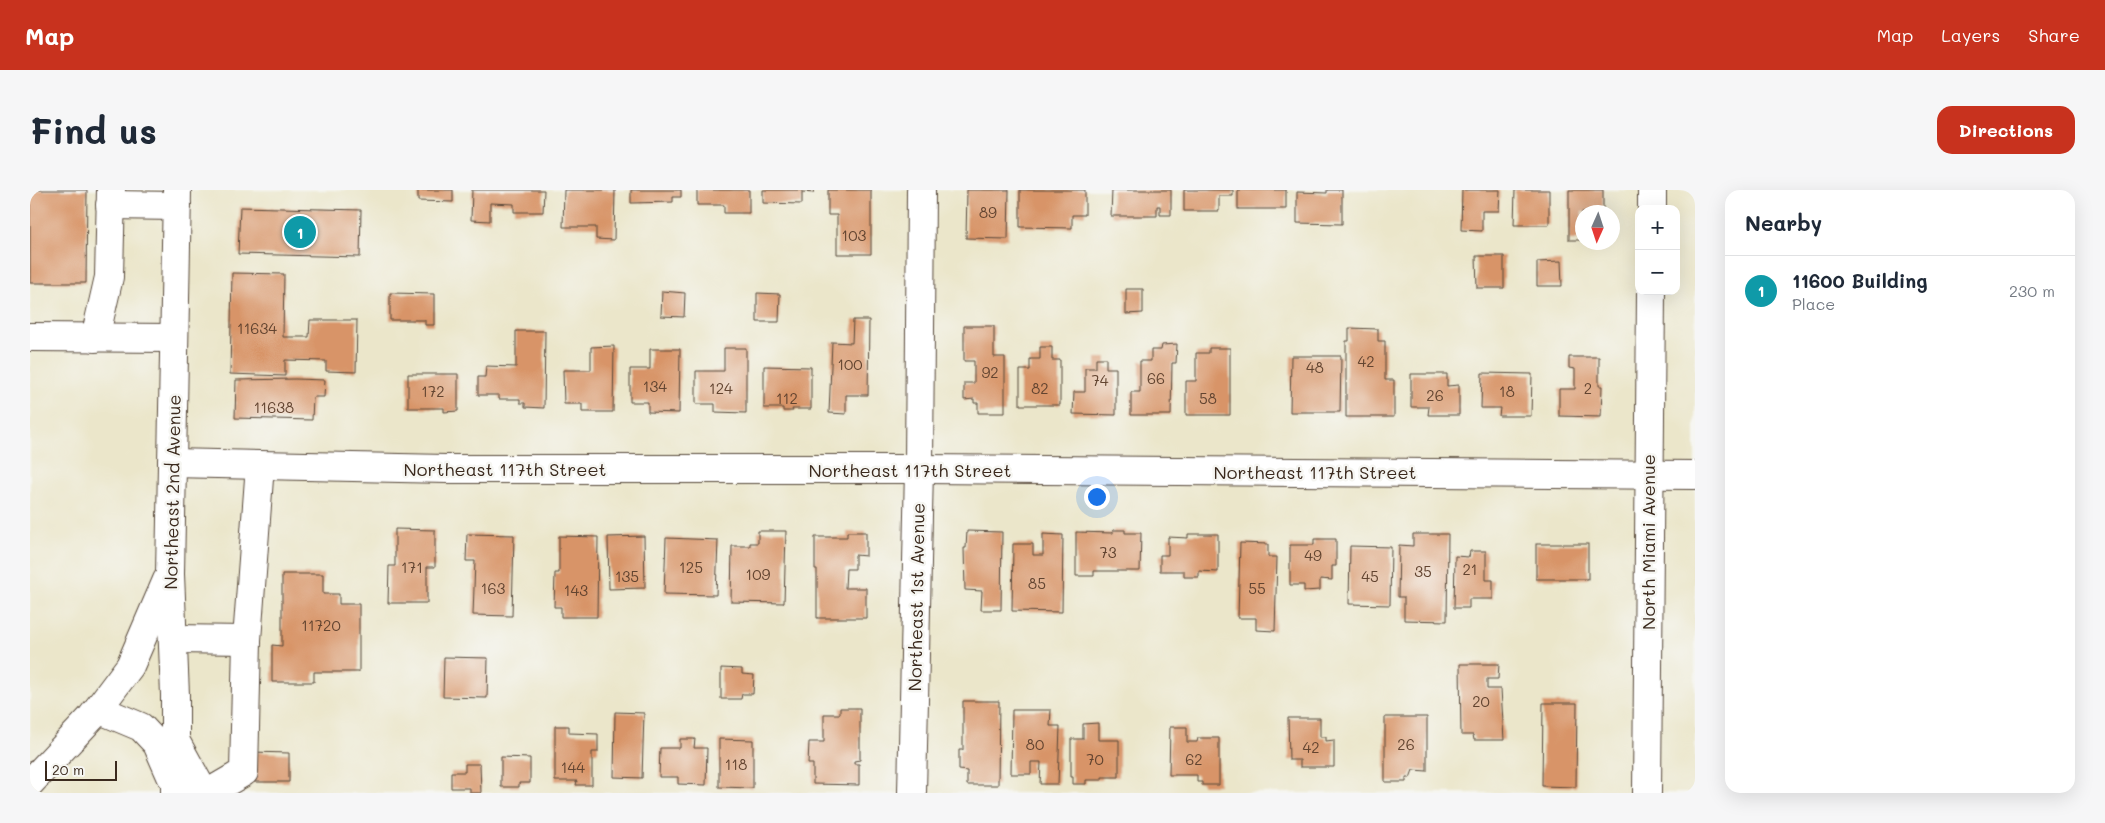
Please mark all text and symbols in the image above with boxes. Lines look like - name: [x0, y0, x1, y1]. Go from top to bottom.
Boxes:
- text: Map: [25, 20, 74, 51]
- text: Map: [1877, 23, 1913, 47]
- text: Layers: [1941, 23, 2000, 47]
- text: Share: [2028, 23, 2080, 47]
- button: Directions: [1937, 106, 2075, 154]
- text: Find us: [30, 107, 157, 153]
- house number: 89: [979, 202, 997, 222]
- north arrow: [1575, 205, 1620, 250]
- map controls: [1635, 205, 1680, 295]
- button: +: [1635, 205, 1680, 250]
- text: Nearby: [1745, 209, 1822, 236]
- pin: 1: [284, 213, 316, 251]
- house number: 103: [842, 225, 867, 245]
- button: −: [1635, 250, 1680, 295]
- text: 11600 Building: [1792, 268, 1928, 293]
- text: 1: [1757, 280, 1765, 301]
- text: 230 m: [2009, 280, 2055, 301]
- text: Place: [1792, 293, 1835, 314]
- house number: 11634: [237, 318, 277, 338]
- house number: 42: [1357, 351, 1375, 371]
- house number: 100: [837, 354, 863, 374]
- house number: 48: [1306, 357, 1324, 377]
- house number: 92: [981, 362, 999, 382]
- house number: 66: [1147, 368, 1165, 388]
- house number: 74: [1091, 370, 1109, 390]
- house number: 134: [643, 376, 667, 396]
- house number: 124: [709, 378, 733, 398]
- house number: 82: [1031, 378, 1049, 398]
- house number: 2: [1584, 378, 1592, 398]
- house number: 172: [421, 381, 445, 401]
- house number: 18: [1499, 381, 1515, 401]
- house number: 26: [1426, 385, 1444, 405]
- house number: 112: [776, 388, 798, 408]
- house number: 58: [1199, 388, 1217, 408]
- street label: Northeast 2nd Avenue: [158, 394, 186, 590]
- house number: 11638: [254, 397, 294, 417]
- street label: North Miami Avenue: [1636, 454, 1660, 630]
- street label: Northeast 117th Street: [403, 457, 607, 481]
- street label: Northeast 117th Street: [808, 458, 1012, 482]
- street label: Northeast 117th Street: [1213, 460, 1417, 484]
- your location: [1084, 484, 1110, 510]
- street label: Northeast 1st Avenue: [902, 503, 930, 691]
- house number: 73: [1099, 542, 1117, 562]
- house number: 49: [1304, 545, 1322, 565]
- house number: 171: [401, 557, 423, 577]
- house number: 125: [679, 557, 703, 577]
- house number: 21: [1462, 559, 1478, 579]
- house number: 35: [1414, 561, 1432, 581]
- house number: 109: [746, 564, 771, 584]
- house number: 135: [615, 566, 639, 586]
- house number: 45: [1361, 566, 1379, 586]
- house number: 85: [1028, 573, 1046, 593]
- house number: 163: [481, 578, 505, 598]
- house number: 55: [1248, 578, 1266, 598]
- house number: 143: [564, 580, 588, 600]
- house number: 11720: [301, 615, 341, 635]
- house number: 20: [1472, 691, 1490, 711]
- house number: 80: [1026, 734, 1044, 754]
- house number: 26: [1397, 734, 1415, 754]
- house number: 42: [1302, 737, 1320, 757]
- house number: 70: [1086, 749, 1104, 769]
- house number: 62: [1185, 749, 1203, 769]
- house number: 118: [725, 754, 747, 774]
- house number: 144: [561, 757, 585, 777]
- scale bar: [45, 758, 118, 781]
- text: 20 m: [52, 760, 84, 779]

